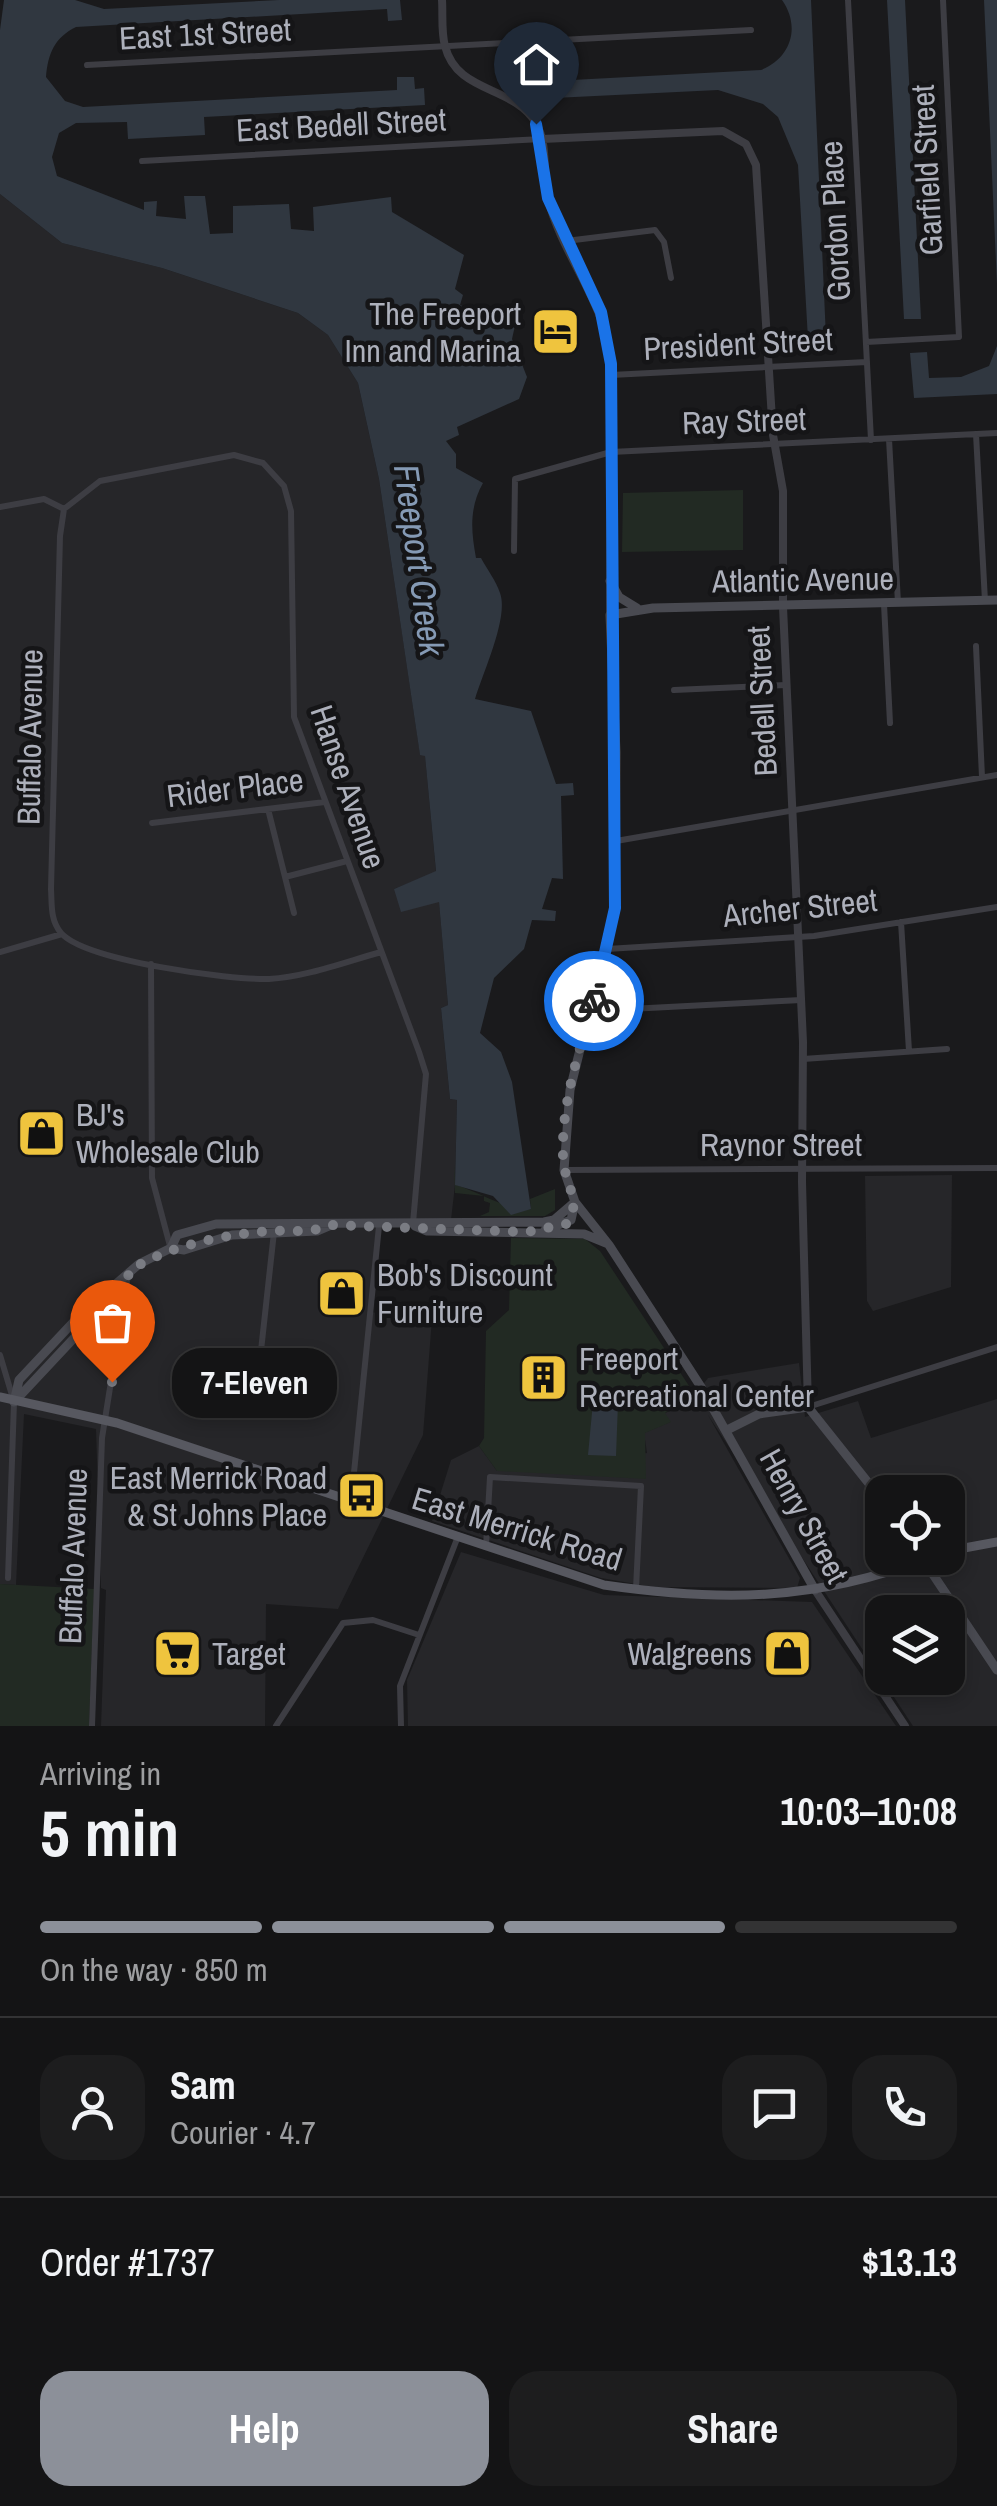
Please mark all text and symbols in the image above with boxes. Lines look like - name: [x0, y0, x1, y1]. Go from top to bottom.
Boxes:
- street label: East 1st Street: [118, 8, 292, 59]
- pin: [494, 22, 579, 125]
- icon: home: [509, 37, 564, 92]
- street label: Garfield Street: [901, 84, 952, 256]
- street label: East Bedell Street: [235, 98, 447, 151]
- street label: Gordon Place: [809, 140, 860, 302]
- place label: The Freeport Inn and Marina: [344, 292, 521, 372]
- hotel icon: The Freeport Inn and Marina: [530, 306, 582, 358]
- street label: President Street: [642, 317, 834, 370]
- street label: Ray Street: [681, 397, 807, 444]
- water label: Freeport Creek: [383, 461, 456, 660]
- street label: Atlantic Avenue: [711, 556, 894, 603]
- street label: Bedell Street: [736, 625, 787, 777]
- street label: Buffalo Avenue: [6, 649, 53, 825]
- street label: Hanse Avenue: [300, 699, 397, 874]
- street label: Rider Place: [164, 758, 306, 817]
- street label: Archer Street: [720, 878, 879, 937]
- courier: [544, 951, 644, 1051]
- icon: bike: [567, 974, 622, 1029]
- place label: BJ's Wholesale Club: [76, 1093, 260, 1173]
- shop icon: BJ's Wholesale Club: [15, 1107, 67, 1159]
- street label: Raynor Street: [700, 1123, 862, 1166]
- place label: Bob's Discount Furniture: [377, 1253, 553, 1333]
- shop icon: Bob's Discount Furniture: [316, 1267, 368, 1319]
- pin: [70, 1280, 155, 1383]
- icon: bag: [85, 1295, 140, 1350]
- place label: Freeport Recreational Center: [579, 1337, 814, 1417]
- callout: 7-Eleven: [172, 1347, 337, 1417]
- building icon: Freeport Recreational Center: [518, 1351, 570, 1403]
- text: 7-Eleven: [201, 1361, 308, 1404]
- street label: Henry Street: [750, 1441, 859, 1591]
- place label: East Merrick Road & St Johns Place: [110, 1456, 327, 1536]
- street label: Buffalo Avenue: [48, 1467, 97, 1645]
- bus stop icon: East Merrick Road & St Johns Place: [336, 1470, 388, 1522]
- map controls: [865, 1475, 965, 1695]
- button: locate: [865, 1475, 965, 1575]
- street label: East Merrick Road: [407, 1476, 627, 1581]
- button: layers: [865, 1595, 965, 1695]
- supermarket icon: Target: [151, 1628, 203, 1680]
- shop icon: Walgreens: [761, 1628, 813, 1680]
- place label: Target: [212, 1632, 285, 1675]
- place label: Walgreens: [628, 1632, 752, 1675]
- text: Arriving in: [40, 1752, 161, 1795]
- text: 10:03–10:08: [780, 1786, 957, 1837]
- text: 5 min: [40, 1789, 179, 1876]
- text: On the way · 850 m: [40, 1948, 268, 1991]
- button: person: [40, 2055, 145, 2160]
- button: chat: [722, 2055, 827, 2160]
- button: phone: [852, 2055, 957, 2160]
- text: Sam: [170, 2060, 236, 2111]
- text: Courier · 4.7: [170, 2111, 316, 2154]
- text: Order #1737: [40, 2237, 215, 2288]
- text: $13.13: [862, 2237, 957, 2288]
- button: Help: [40, 2371, 489, 2486]
- button: Share: [509, 2371, 957, 2486]

